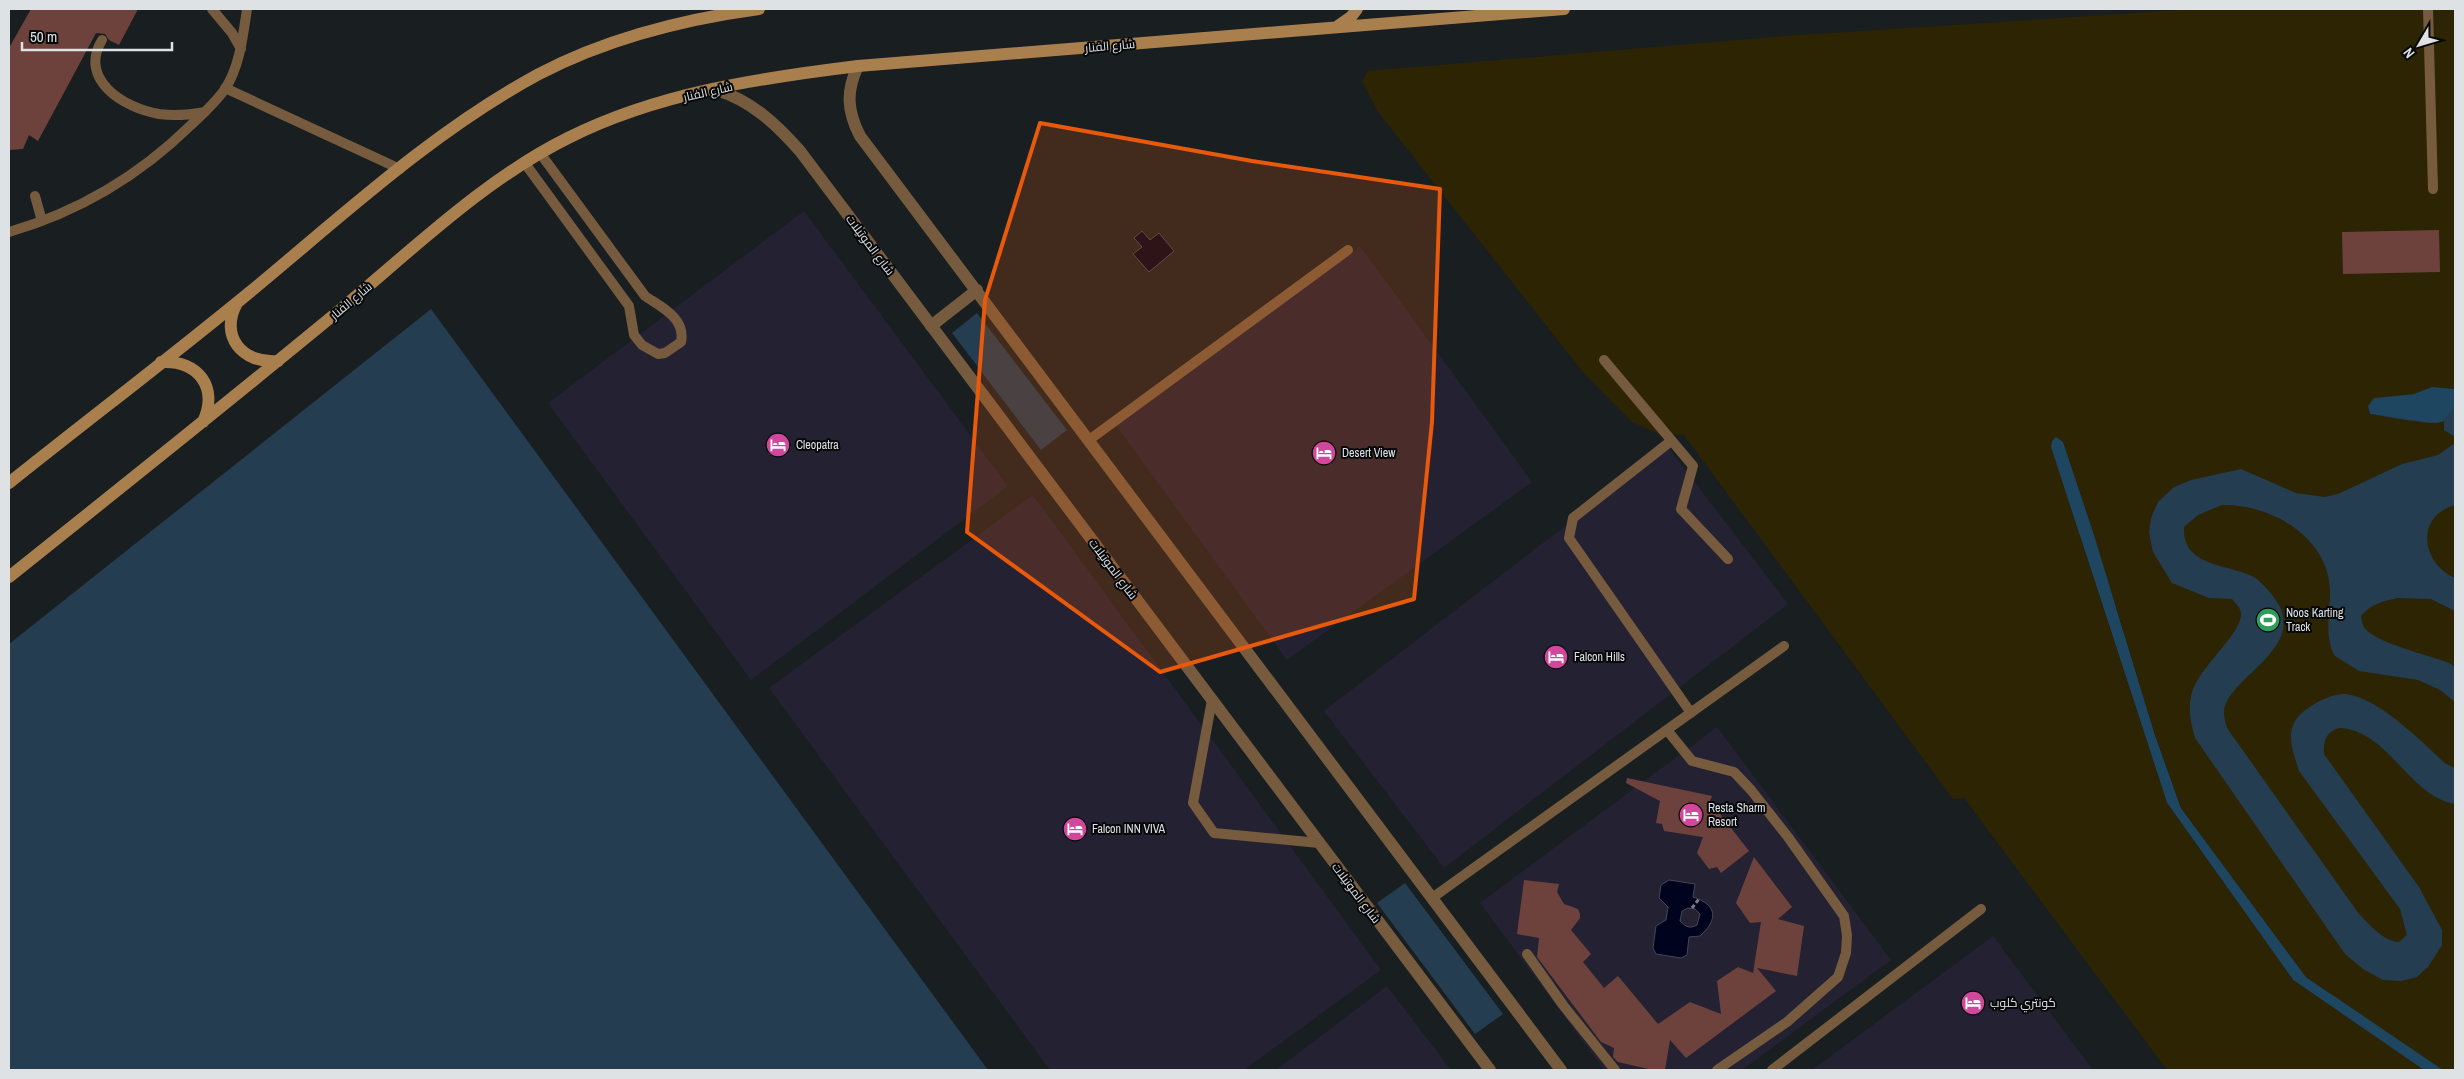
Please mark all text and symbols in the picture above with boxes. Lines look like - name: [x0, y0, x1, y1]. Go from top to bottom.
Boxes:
- scale bar: [22, 20, 172, 52]
- north arrow: [2394, 20, 2444, 70]
- text: 50 m: [30, 26, 57, 47]
- street label: شارع الفنار: [1083, 36, 1136, 56]
- text: N: [2399, 44, 2418, 62]
- street label: شارع الفنار: [681, 79, 734, 106]
- street label: شارع الموتيلات: [842, 212, 898, 279]
- street label: شارع الفنار: [326, 279, 376, 324]
- hotel icon: Cleopatra: [765, 432, 791, 458]
- place label: Cleopatra: [796, 437, 839, 453]
- hotel icon: Desert View: [1311, 440, 1337, 466]
- place label: Desert View: [1342, 445, 1396, 461]
- street label: شارع الموتيلات: [1085, 536, 1141, 603]
- place label: Noos Karting Track: [2286, 605, 2344, 635]
- sports icon: Noos Karting Track: [2255, 607, 2281, 633]
- hotel icon: Falcon Hills: [1543, 644, 1569, 670]
- place label: Falcon Hills: [1574, 649, 1625, 665]
- place label: Resta Sharm Resort: [1708, 800, 1765, 830]
- hotel icon: Resta Sharm Resort: [1678, 802, 1704, 828]
- hotel icon: Falcon INN VIVA: [1062, 816, 1088, 842]
- place label: Falcon INN VIVA: [1092, 821, 1166, 837]
- street label: شارع الموتيلات: [1328, 860, 1384, 927]
- hotel icon: كونتري كلوب: [1960, 990, 1986, 1016]
- place label: كونتري كلوب: [1990, 995, 2056, 1013]

